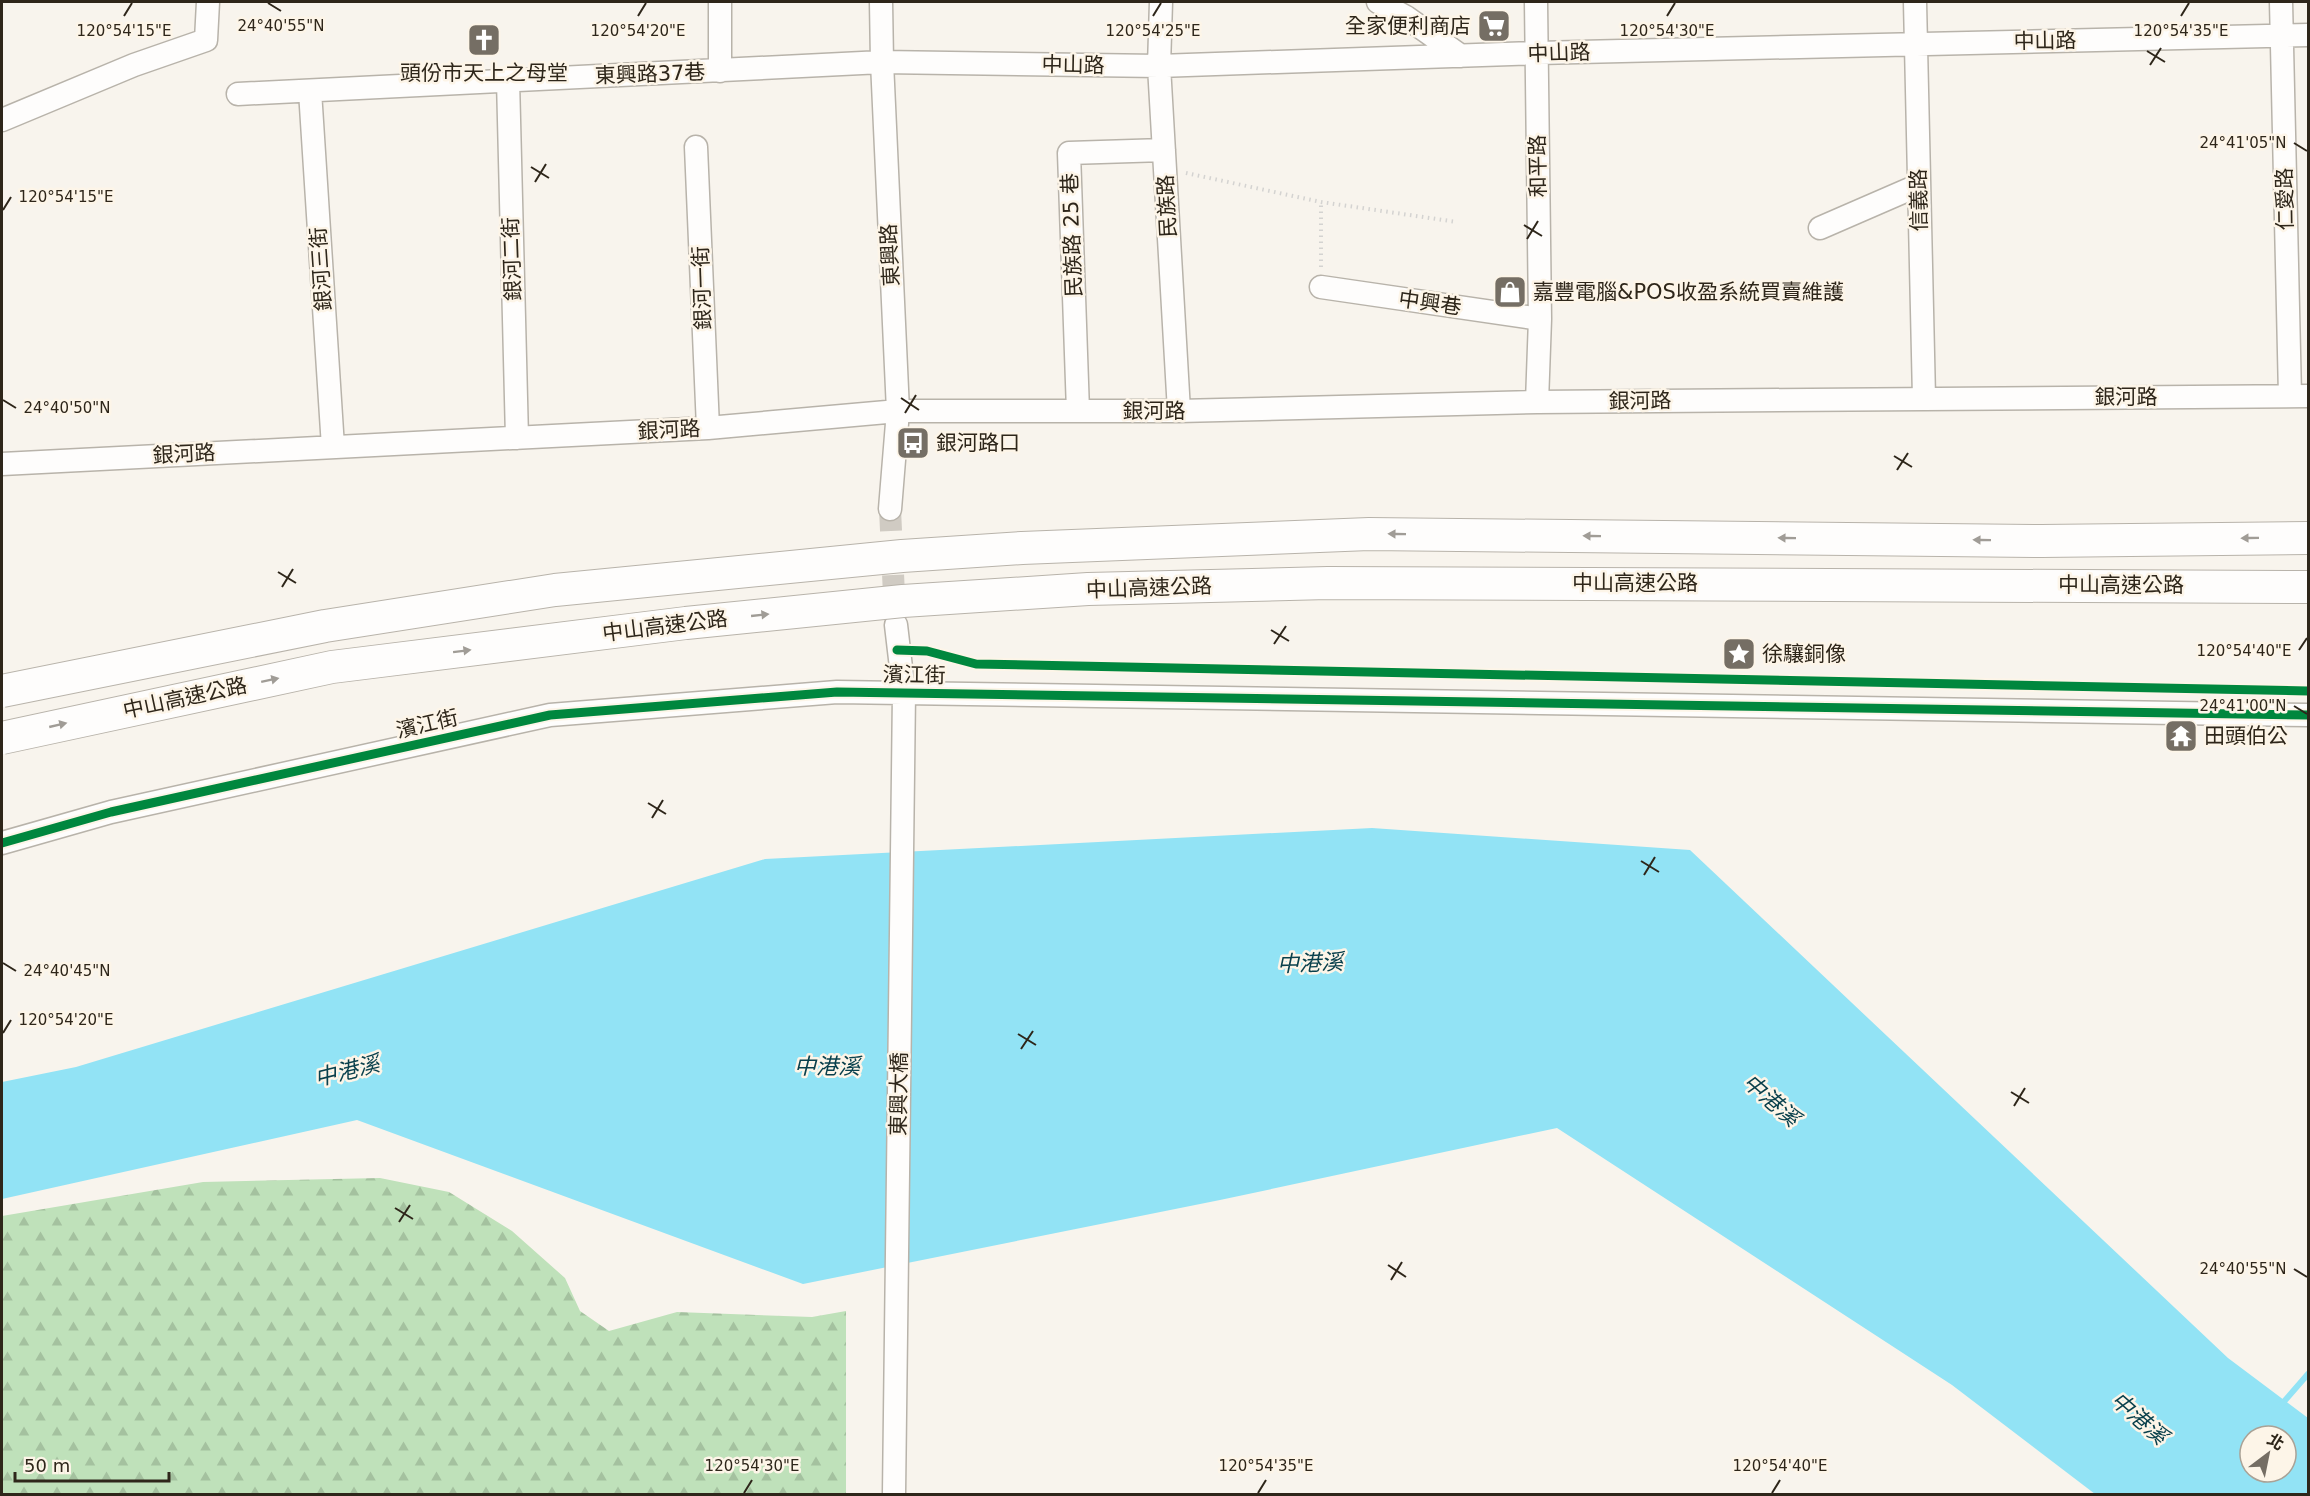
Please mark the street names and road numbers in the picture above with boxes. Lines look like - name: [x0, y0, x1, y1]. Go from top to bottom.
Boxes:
- street label: 中山路: [2013, 28, 2077, 54]
- street label: 中山路: [1527, 40, 1591, 66]
- street label: 中山路: [1041, 52, 1105, 78]
- street label: 東興路37巷: [594, 60, 706, 88]
- street label: 和平路: [1525, 134, 1551, 198]
- street label: 仁愛路: [2272, 167, 2298, 231]
- street label: 信義路: [1906, 168, 1932, 232]
- street label: 民族路 25 巷: [1058, 173, 1086, 297]
- street label: 民族路: [1153, 174, 1181, 238]
- street label: 銀河二街: [499, 217, 525, 301]
- street label: 東興路: [876, 223, 904, 287]
- street label: 銀河三街: [306, 226, 336, 312]
- street label: 銀河一街: [689, 246, 715, 330]
- street label: 中興巷: [1397, 287, 1463, 319]
- street label: 銀河路: [2095, 385, 2158, 409]
- street label: 銀河路: [1608, 388, 1672, 414]
- street label: 銀河路: [1123, 399, 1186, 423]
- street label: 銀河路: [637, 416, 701, 444]
- street label: 銀河路: [152, 440, 216, 468]
- street label: 中山高速公路: [1572, 571, 1698, 595]
- street label: 中山高速公路: [2058, 573, 2184, 597]
- street label: 中山高速公路: [1086, 574, 1212, 602]
- street label: 中山高速公路: [601, 606, 729, 646]
- street label: 濱江街: [882, 662, 946, 688]
- street label: 中山高速公路: [121, 673, 249, 723]
- street label: 濱江街: [394, 705, 460, 743]
- street label: 東興大橋: [886, 1052, 912, 1136]

